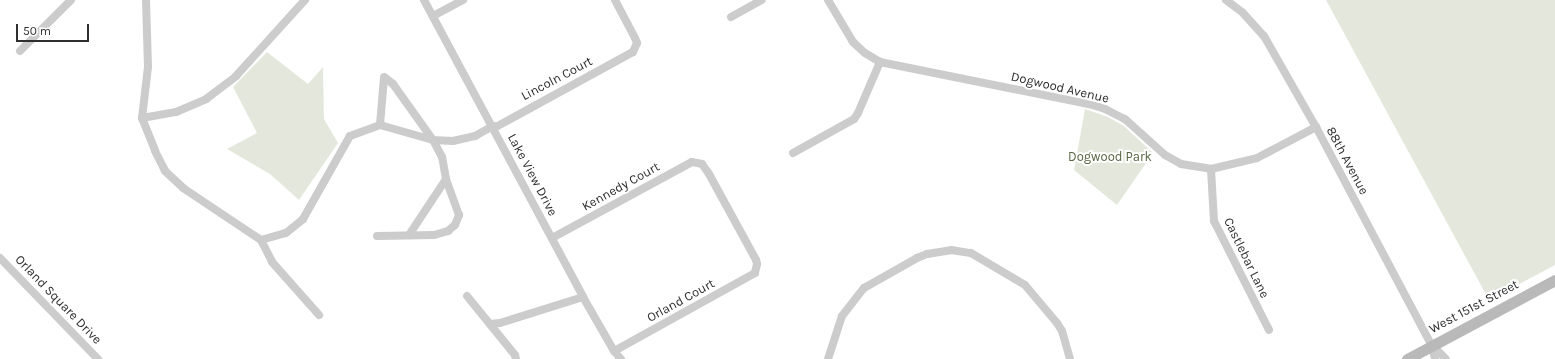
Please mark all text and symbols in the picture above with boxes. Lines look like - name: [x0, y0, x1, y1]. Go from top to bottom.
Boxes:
- scale bar: [18, 16, 91, 42]
- text: 50 m: [23, 24, 51, 38]
- street label: Lincoln Court: [519, 54, 595, 104]
- street label: Dogwood Avenue: [1009, 69, 1111, 107]
- street label: 88th Avenue: [1323, 124, 1371, 198]
- street label: Lake View Drive: [504, 131, 560, 219]
- park label: Dogwood Park: [1068, 149, 1152, 165]
- street label: Kennedy Court: [579, 159, 663, 215]
- street label: Castlebar Lane: [1220, 215, 1272, 301]
- street label: Orland Square Drive: [11, 252, 105, 348]
- street label: Orland Court: [644, 276, 718, 326]
- street label: West 151st Street: [1427, 277, 1521, 337]

